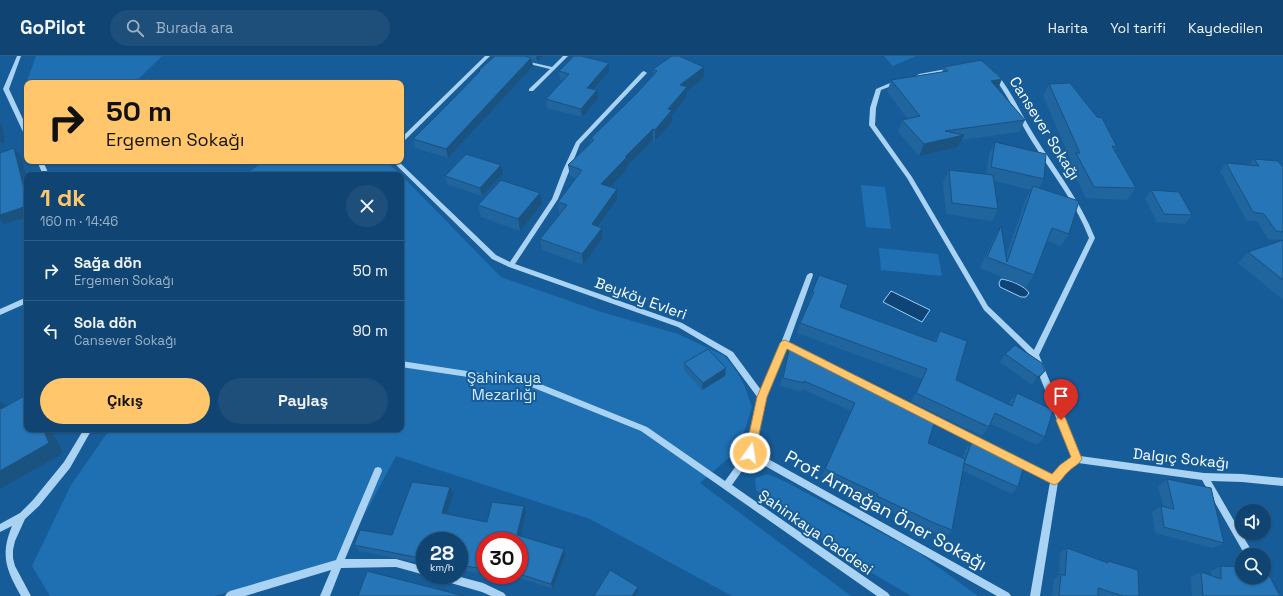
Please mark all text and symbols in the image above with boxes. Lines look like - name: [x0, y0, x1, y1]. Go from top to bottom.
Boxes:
- search box: [110, 10, 390, 46]
- text: GoPilot: [20, 15, 86, 40]
- icon: search: [124, 17, 146, 39]
- text: Burada ara: [156, 18, 234, 37]
- text: Harita: [1048, 19, 1088, 37]
- text: Yol tarifi: [1110, 19, 1166, 37]
- text: Kaydedilen: [1188, 19, 1263, 37]
- street label: Cansever Sokağı: [1006, 73, 1084, 183]
- text: 50 m: [106, 93, 172, 129]
- icon: right: [40, 96, 92, 148]
- text: Ergemen Sokağı: [106, 128, 244, 151]
- text: 1 dk: [40, 182, 86, 213]
- button: close: [346, 185, 388, 227]
- text: 160 m · 14:46: [40, 213, 118, 230]
- text: Sağa dön: [74, 253, 142, 272]
- icon: right: [40, 260, 62, 282]
- text: 50 m: [353, 261, 388, 280]
- text: Ergemen Sokağı: [74, 272, 174, 289]
- street label: Beyköy Evleri: [592, 273, 690, 323]
- text: Sola dön: [74, 313, 137, 332]
- icon: left: [40, 320, 62, 342]
- text: 90 m: [352, 321, 388, 340]
- text: Cansever Sokağı: [74, 332, 176, 349]
- park label: Şahinkaya Mezarlığı: [467, 368, 541, 404]
- button: Çıkış: [40, 378, 210, 424]
- button: Paylaş: [218, 378, 388, 424]
- pin: [1044, 379, 1078, 420]
- icon: arrive: [1050, 385, 1072, 407]
- position arrow: [729, 432, 771, 474]
- street label: Dalgıç Sokağı: [1132, 444, 1230, 472]
- street label: Prof. Armağan Öner Sokağı: [781, 445, 991, 575]
- street label: Şahinkaya Caddesi: [755, 485, 877, 579]
- map controls: [1235, 504, 1271, 584]
- button: sound: [1235, 504, 1271, 540]
- speed limit sign: 30: [476, 532, 528, 584]
- text: 28: [430, 540, 454, 566]
- button: search: [1235, 548, 1271, 584]
- text: km/h: [430, 561, 454, 574]

